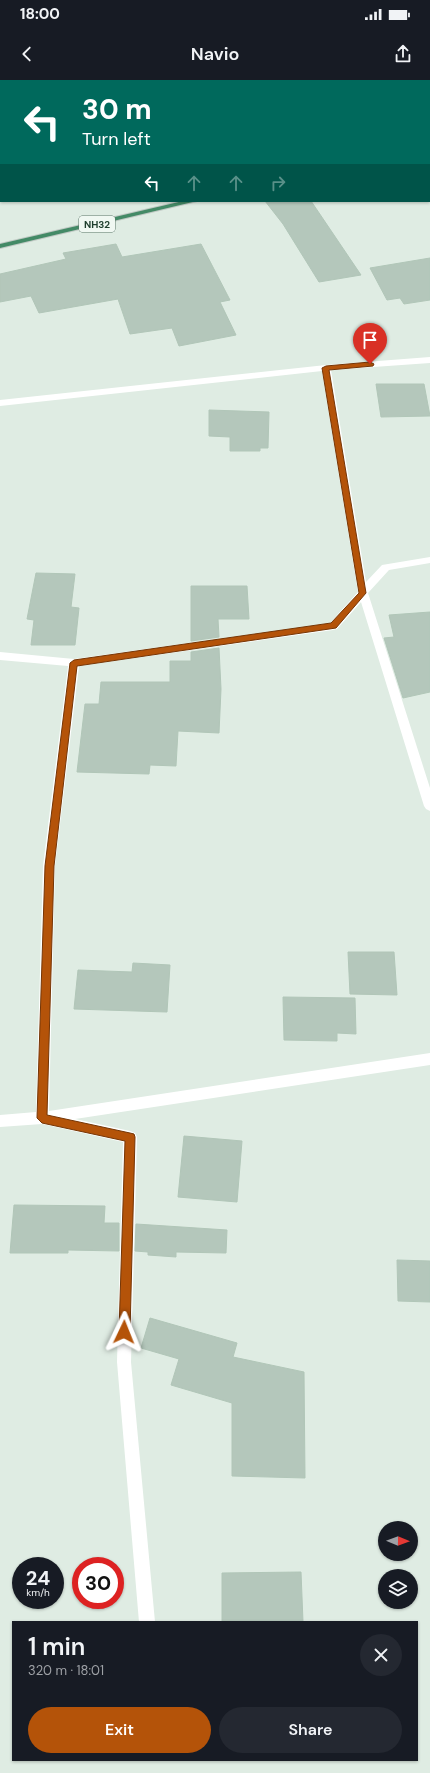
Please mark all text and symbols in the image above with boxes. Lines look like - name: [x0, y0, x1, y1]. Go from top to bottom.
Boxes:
- text: 18:00: [20, 4, 60, 24]
- text: Navio: [191, 42, 239, 66]
- icon: back: [16, 43, 38, 65]
- icon: share: [392, 43, 414, 65]
- text: 30 m: [82, 91, 152, 128]
- icon: left: [16, 96, 68, 148]
- text: Turn left: [82, 127, 151, 151]
- icon: left: [141, 172, 163, 194]
- icon: ahead: [183, 172, 205, 194]
- icon: ahead: [225, 172, 247, 194]
- icon: right: [267, 172, 289, 194]
- road number: NH32: [79, 216, 115, 232]
- pin: [353, 323, 387, 364]
- icon: arrive: [359, 329, 381, 351]
- position arrow: [103, 1311, 145, 1353]
- north arrow: [378, 1521, 418, 1561]
- map controls: [378, 1521, 418, 1609]
- speed limit sign: 30: [72, 1557, 124, 1609]
- text: 24: [26, 1565, 50, 1591]
- button: layers: [378, 1569, 418, 1609]
- text: km/h: [26, 1586, 50, 1599]
- text: 1 min: [28, 1631, 85, 1662]
- button: close: [360, 1634, 402, 1676]
- text: 320 m · 18:01: [28, 1662, 104, 1679]
- button: Exit: [28, 1707, 211, 1753]
- button: Share: [219, 1707, 402, 1753]

